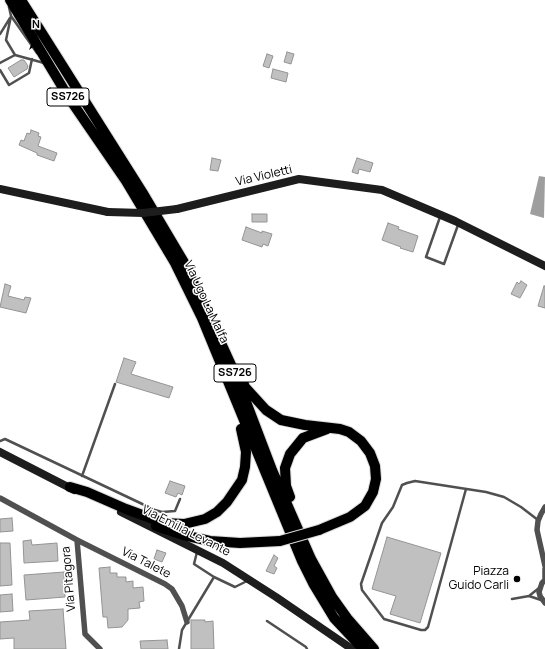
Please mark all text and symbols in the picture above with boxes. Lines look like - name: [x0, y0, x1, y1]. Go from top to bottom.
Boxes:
- north arrow: [16, 16, 56, 56]
- text: N: [32, 16, 40, 31]
- road number: SS726: [47, 88, 89, 106]
- street label: Via Violetti: [234, 163, 294, 189]
- street label: Via Ugo La Malfa: [181, 258, 231, 346]
- road number: SS726: [214, 364, 256, 382]
- street label: Via Emilia Levante: [139, 502, 233, 560]
- street label: Via Talete: [119, 544, 173, 582]
- street label: Via Pitagora: [59, 546, 79, 612]
- place label: Piazza Guido Carli: [449, 565, 509, 593]
- marker: Piazza Guido Carli: [512, 574, 522, 584]

